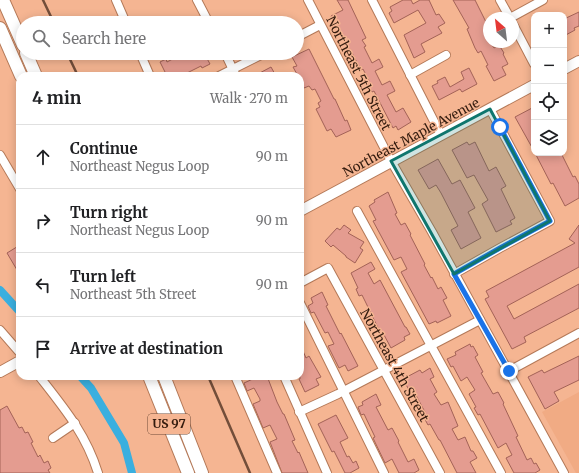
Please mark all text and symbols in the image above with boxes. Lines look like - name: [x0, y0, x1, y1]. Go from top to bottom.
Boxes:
- north arrow: [483, 12, 519, 48]
- map controls: [531, 12, 567, 156]
- button: +: [531, 12, 567, 48]
- street label: Northeast 5th Street: [322, 13, 395, 133]
- search box: [16, 16, 304, 60]
- icon: search: [30, 27, 52, 49]
- text: Search here: [62, 29, 146, 48]
- button: −: [531, 48, 567, 84]
- button: locate: [531, 84, 567, 120]
- text: 4 min: [32, 87, 81, 109]
- text: Walk · 270 m: [210, 90, 288, 107]
- street label: Northeast Maple Avenue: [340, 94, 483, 181]
- route start: [491, 118, 509, 136]
- button: layers: [531, 120, 567, 156]
- text: Continue: [70, 139, 138, 158]
- icon: ahead: [32, 146, 54, 168]
- text: 90 m: [256, 148, 288, 165]
- text: Northeast Negus Loop: [70, 158, 209, 175]
- text: Turn right: [70, 203, 148, 222]
- icon: right: [32, 210, 54, 232]
- text: 90 m: [256, 212, 288, 229]
- text: Northeast Negus Loop: [70, 222, 209, 239]
- text: Turn left: [70, 267, 136, 286]
- icon: left: [32, 274, 54, 296]
- text: 90 m: [256, 276, 288, 293]
- text: Northeast 5th Street: [70, 286, 196, 303]
- street label: Northeast 4th Street: [356, 306, 433, 425]
- icon: arrive: [32, 338, 54, 360]
- text: Arrive at destination: [70, 339, 223, 358]
- route end: [500, 362, 518, 380]
- road number: US 97: [148, 414, 190, 434]

